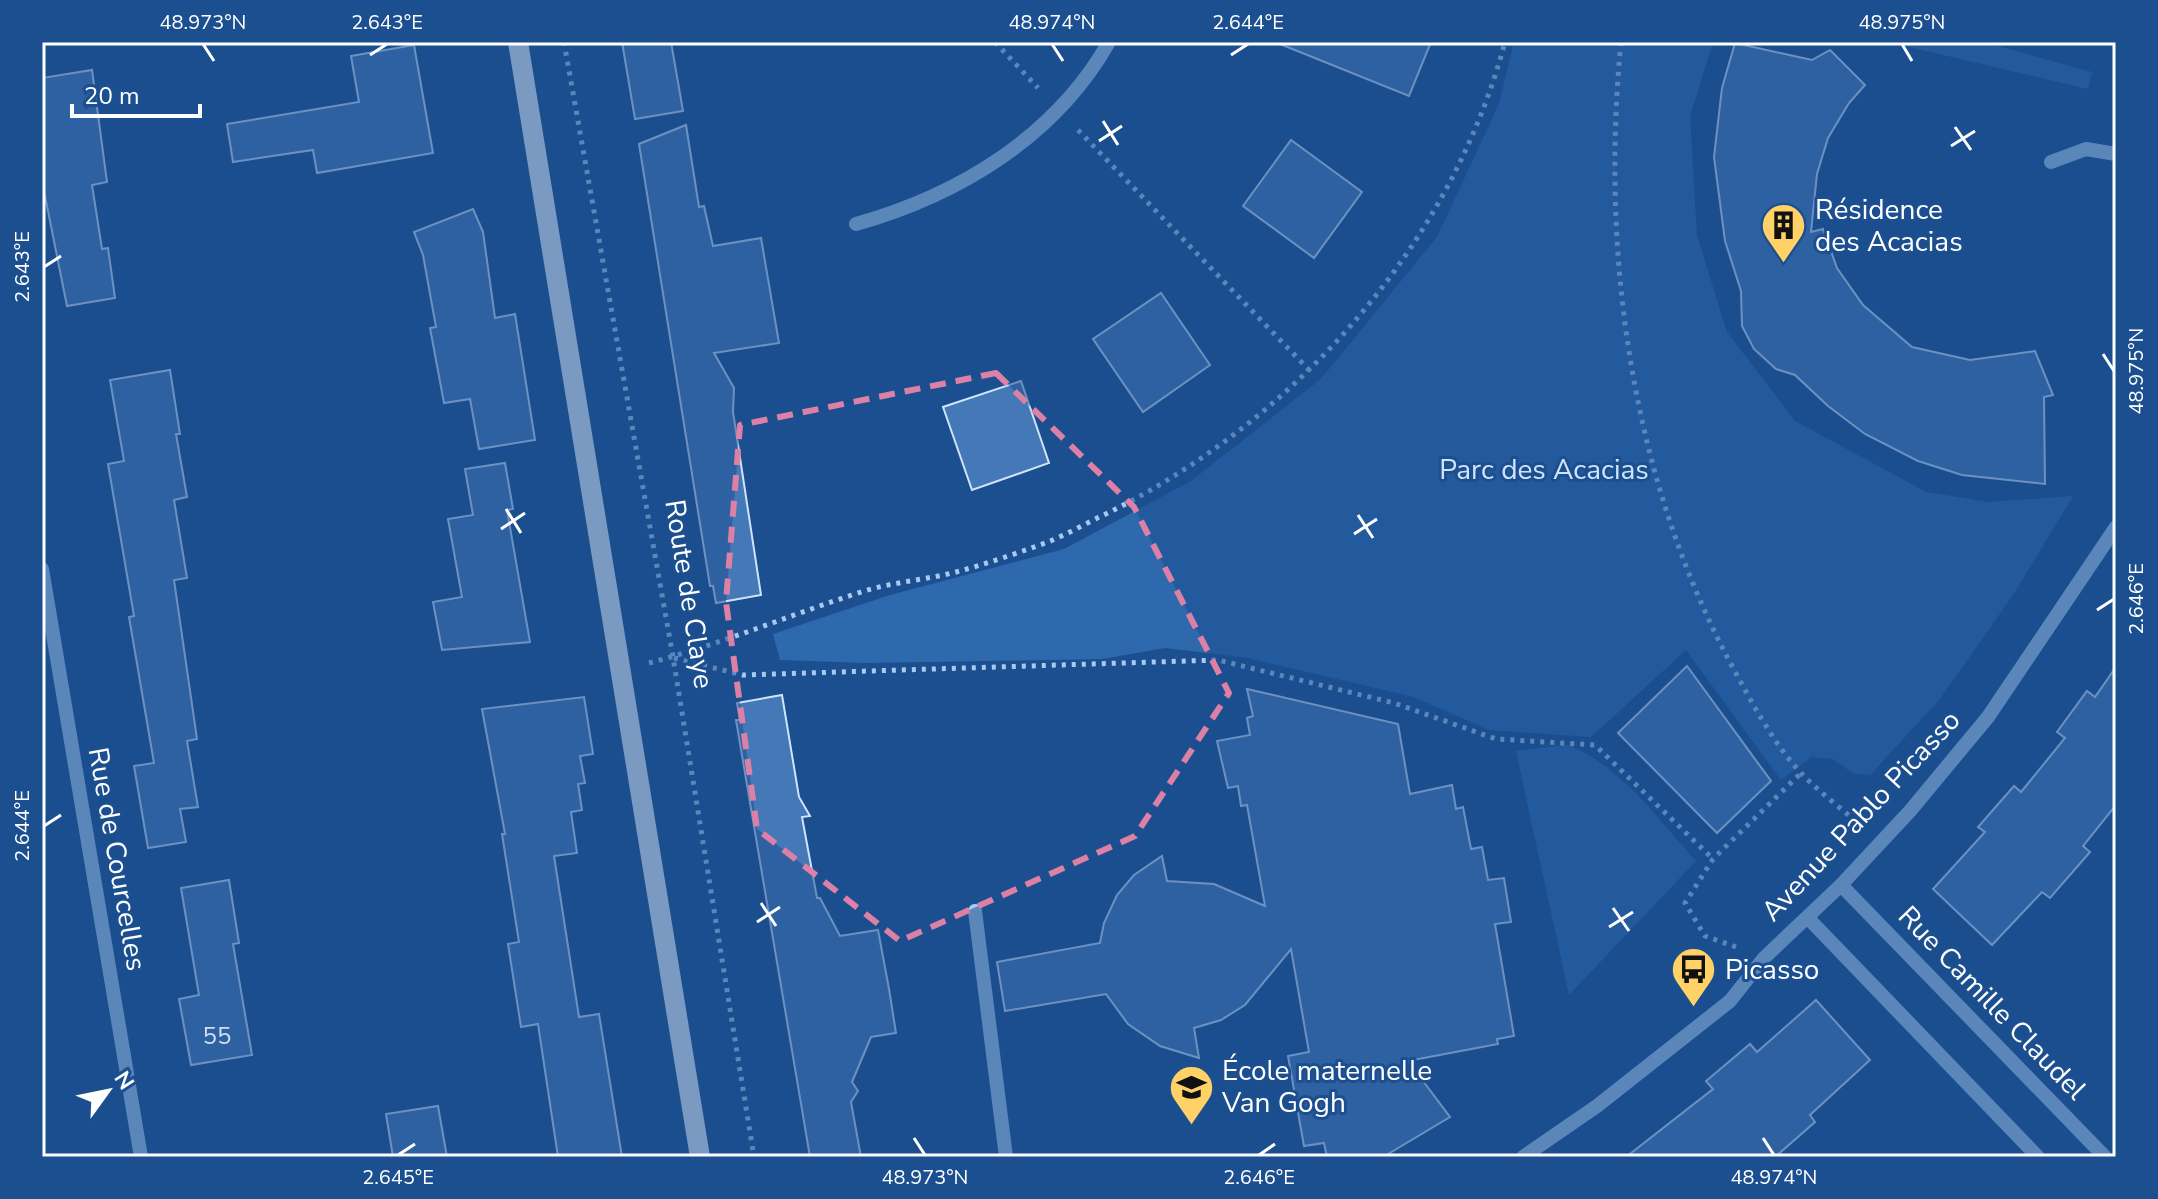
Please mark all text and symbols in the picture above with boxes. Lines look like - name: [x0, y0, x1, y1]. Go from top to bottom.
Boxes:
- text: 48.973°N: [160, 9, 246, 36]
- text: 2.643°E: [351, 9, 423, 36]
- text: 48.974°N: [1009, 9, 1095, 36]
- text: 2.644°E: [1212, 9, 1284, 36]
- text: 48.975°N: [1859, 9, 1945, 36]
- scale bar: [72, 68, 200, 118]
- text: 20 m: [84, 80, 140, 112]
- place label: Résidence des Acacias: [1815, 191, 1963, 261]
- building icon: Résidence des Acacias: [1760, 202, 1808, 265]
- text: 2.643°E: [9, 231, 36, 303]
- text: 48.975°N: [2123, 328, 2150, 414]
- park label: Parc des Acacias: [1439, 451, 1649, 489]
- street label: Route de Claye: [655, 497, 723, 691]
- text: 2.646°E: [2123, 563, 2150, 635]
- street label: Avenue Pablo Picasso: [1753, 702, 1969, 930]
- street label: Rue de Courcelles: [79, 744, 155, 974]
- text: 2.644°E: [9, 790, 36, 862]
- street label: Rue Camille Claudel: [1889, 898, 2095, 1109]
- bus stop icon: Picasso: [1670, 946, 1718, 1009]
- place label: Picasso: [1725, 951, 1819, 989]
- house number: 55: [203, 1020, 231, 1052]
- north arrow: [68, 1051, 148, 1131]
- place label: École maternelle Van Gogh: [1221, 1052, 1432, 1122]
- school or university icon: École maternelle Van Gogh: [1167, 1063, 1215, 1126]
- text: N: [107, 1066, 141, 1096]
- text: 2.645°E: [362, 1164, 434, 1191]
- text: 48.973°N: [882, 1164, 968, 1191]
- text: 2.646°E: [1223, 1164, 1295, 1191]
- text: 48.974°N: [1731, 1164, 1817, 1191]

